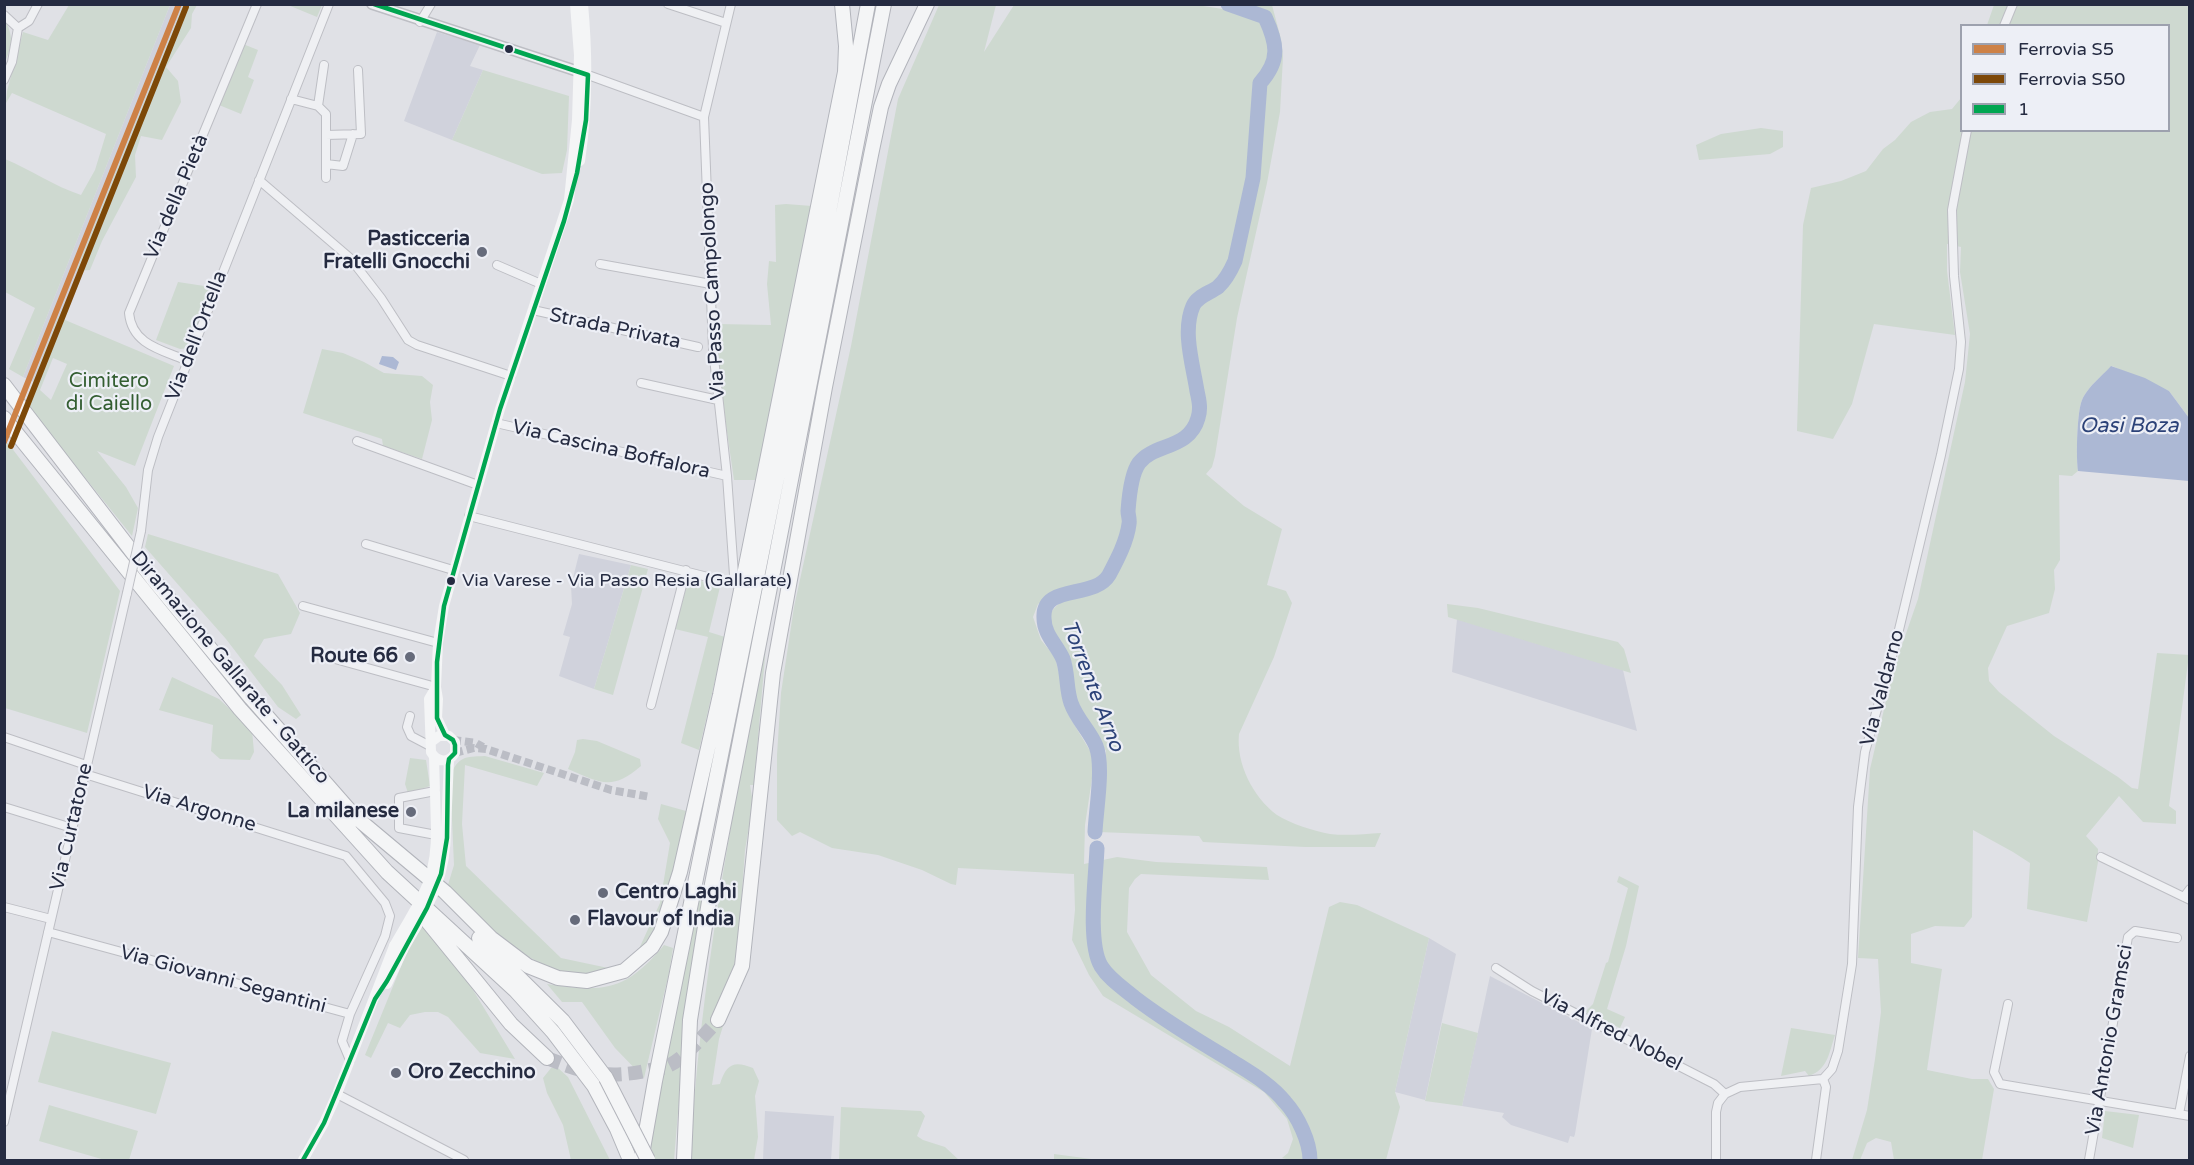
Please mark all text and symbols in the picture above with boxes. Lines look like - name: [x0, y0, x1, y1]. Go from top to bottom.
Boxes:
- legend: [1960, 24, 2170, 132]
- text: Ferrovia S5: [2018, 38, 2114, 60]
- unlabelled marker: [503, 43, 515, 55]
- text: Ferrovia S50: [2018, 68, 2125, 90]
- text: 1: [2018, 98, 2029, 120]
- street label: Via della Pietà: [140, 131, 214, 263]
- street label: Via Passo Campolongo: [695, 181, 731, 401]
- place label: Pasticceria Fratelli Gnocchi: [323, 228, 470, 275]
- marker: Pasticceria Fratelli Gnocchi: [475, 245, 489, 259]
- street label: Via dell'Ortella: [161, 268, 233, 404]
- street label: Strada Privata: [547, 303, 683, 355]
- park label: Cimitero di Caiello: [66, 370, 152, 417]
- water label: Oasi Boza: [2080, 413, 2178, 439]
- street label: Via Cascina Boffalora: [510, 416, 712, 484]
- street label: Diramazione Gallarate - Gattico: [125, 547, 335, 789]
- place label: Via Varese - Via Passo Resia (Gallarate): [462, 570, 792, 592]
- marker: Via Varese - Via Passo Resia (Gallarate): [445, 575, 457, 587]
- water label: Torrente Arno: [1055, 617, 1129, 755]
- street label: Via Valdarno: [1856, 627, 1910, 749]
- place label: Route 66: [310, 645, 398, 669]
- marker: Route 66: [403, 650, 417, 664]
- street label: Via Curtatone: [46, 761, 98, 893]
- street label: Via Argonne: [139, 780, 259, 838]
- place label: La milanese: [287, 800, 399, 824]
- marker: La milanese: [404, 805, 418, 819]
- place label: Centro Laghi: [615, 881, 737, 905]
- marker: Centro Laghi: [596, 886, 610, 900]
- place label: Flavour of India: [587, 908, 734, 932]
- marker: Flavour of India: [568, 913, 582, 927]
- street label: Via Giovanni Segantini: [117, 941, 329, 1019]
- street label: Via Antonio Gramsci: [2081, 943, 2139, 1137]
- street label: Via Alfred Nobel: [1536, 985, 1686, 1077]
- place label: Oro Zecchino: [408, 1061, 536, 1085]
- marker: Oro Zecchino: [389, 1066, 403, 1080]

